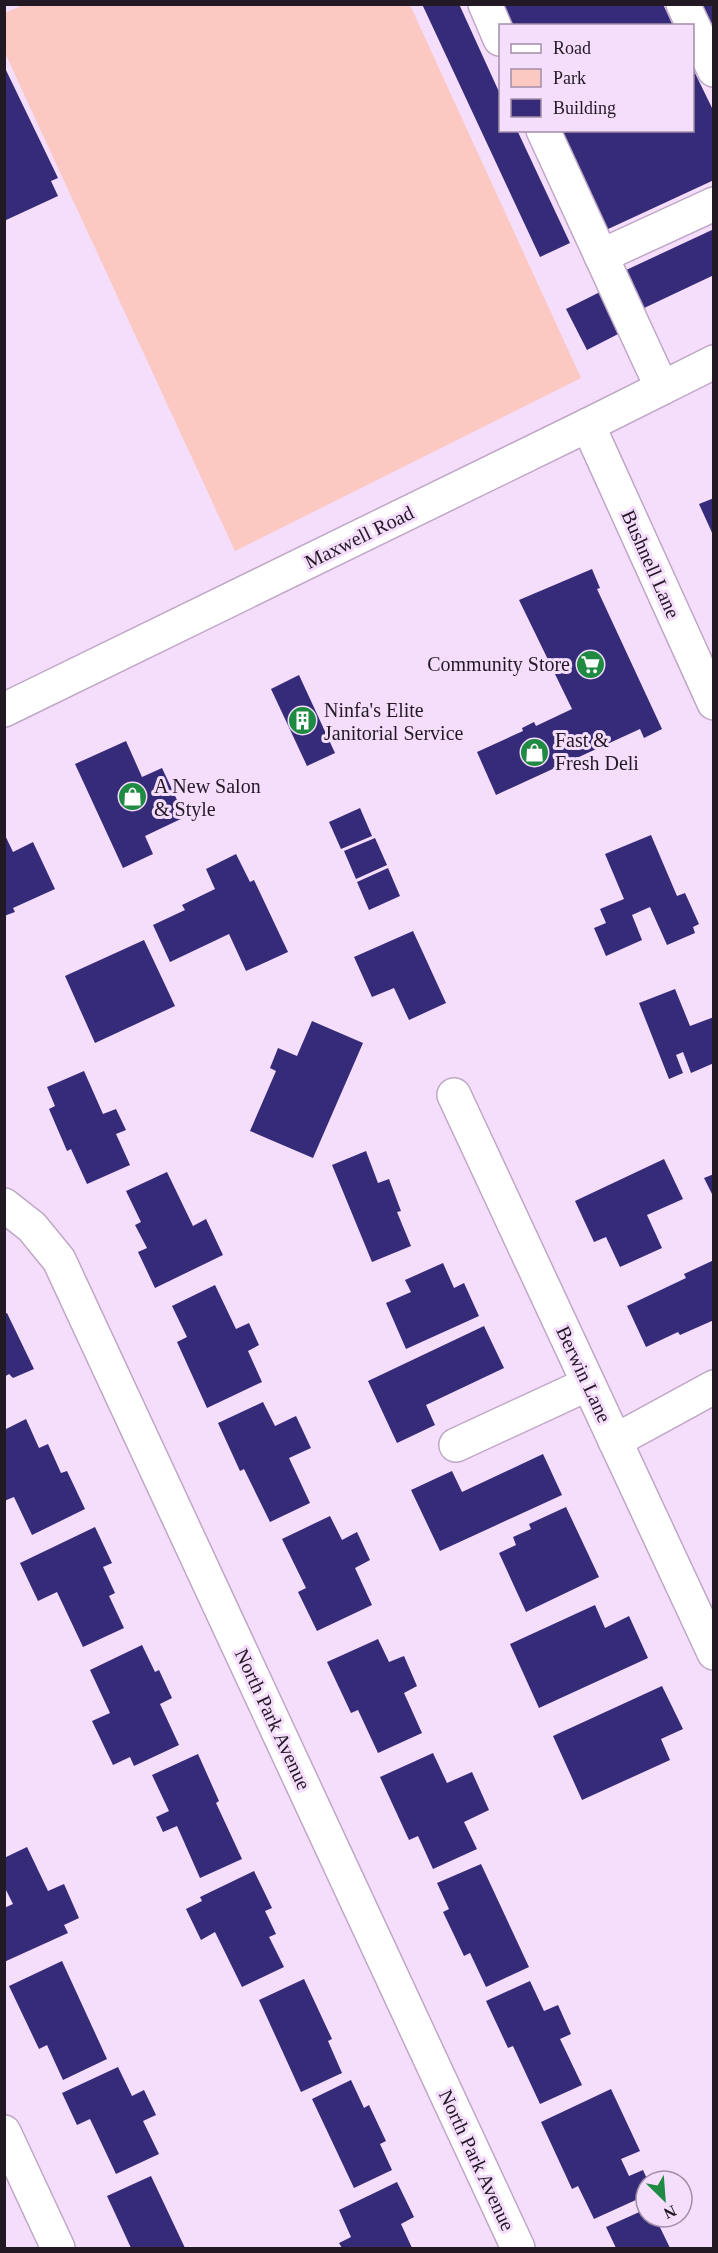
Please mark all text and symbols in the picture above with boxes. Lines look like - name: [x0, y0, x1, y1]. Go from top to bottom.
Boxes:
- legend: [499, 24, 694, 132]
- text: Road: [553, 38, 591, 58]
- text: Park: [553, 68, 586, 88]
- text: Building: [553, 98, 616, 118]
- street label: Maxwell Road: [301, 501, 417, 573]
- street label: Bushnell Lane: [617, 506, 685, 622]
- supermarket icon: Community Store: [575, 648, 607, 680]
- place label: Community Store: [427, 653, 570, 676]
- place label: Ninfa's Elite Janitorial Service: [324, 699, 464, 744]
- building icon: Ninfa's Elite Janitorial Service: [287, 705, 319, 737]
- place label: Fast & Fresh Deli: [555, 729, 639, 774]
- shop icon: Fast & Fresh Deli: [518, 736, 550, 768]
- place label: A New Salon & Style: [154, 775, 261, 821]
- shop icon: A New Salon & Style: [117, 781, 149, 813]
- street label: Berwin Lane: [552, 1322, 616, 1426]
- street label: North Park Avenue: [231, 1645, 315, 1793]
- street label: North Park Avenue: [435, 2086, 519, 2234]
- north arrow: [634, 2169, 694, 2229]
- text: N: [661, 2202, 679, 2222]

